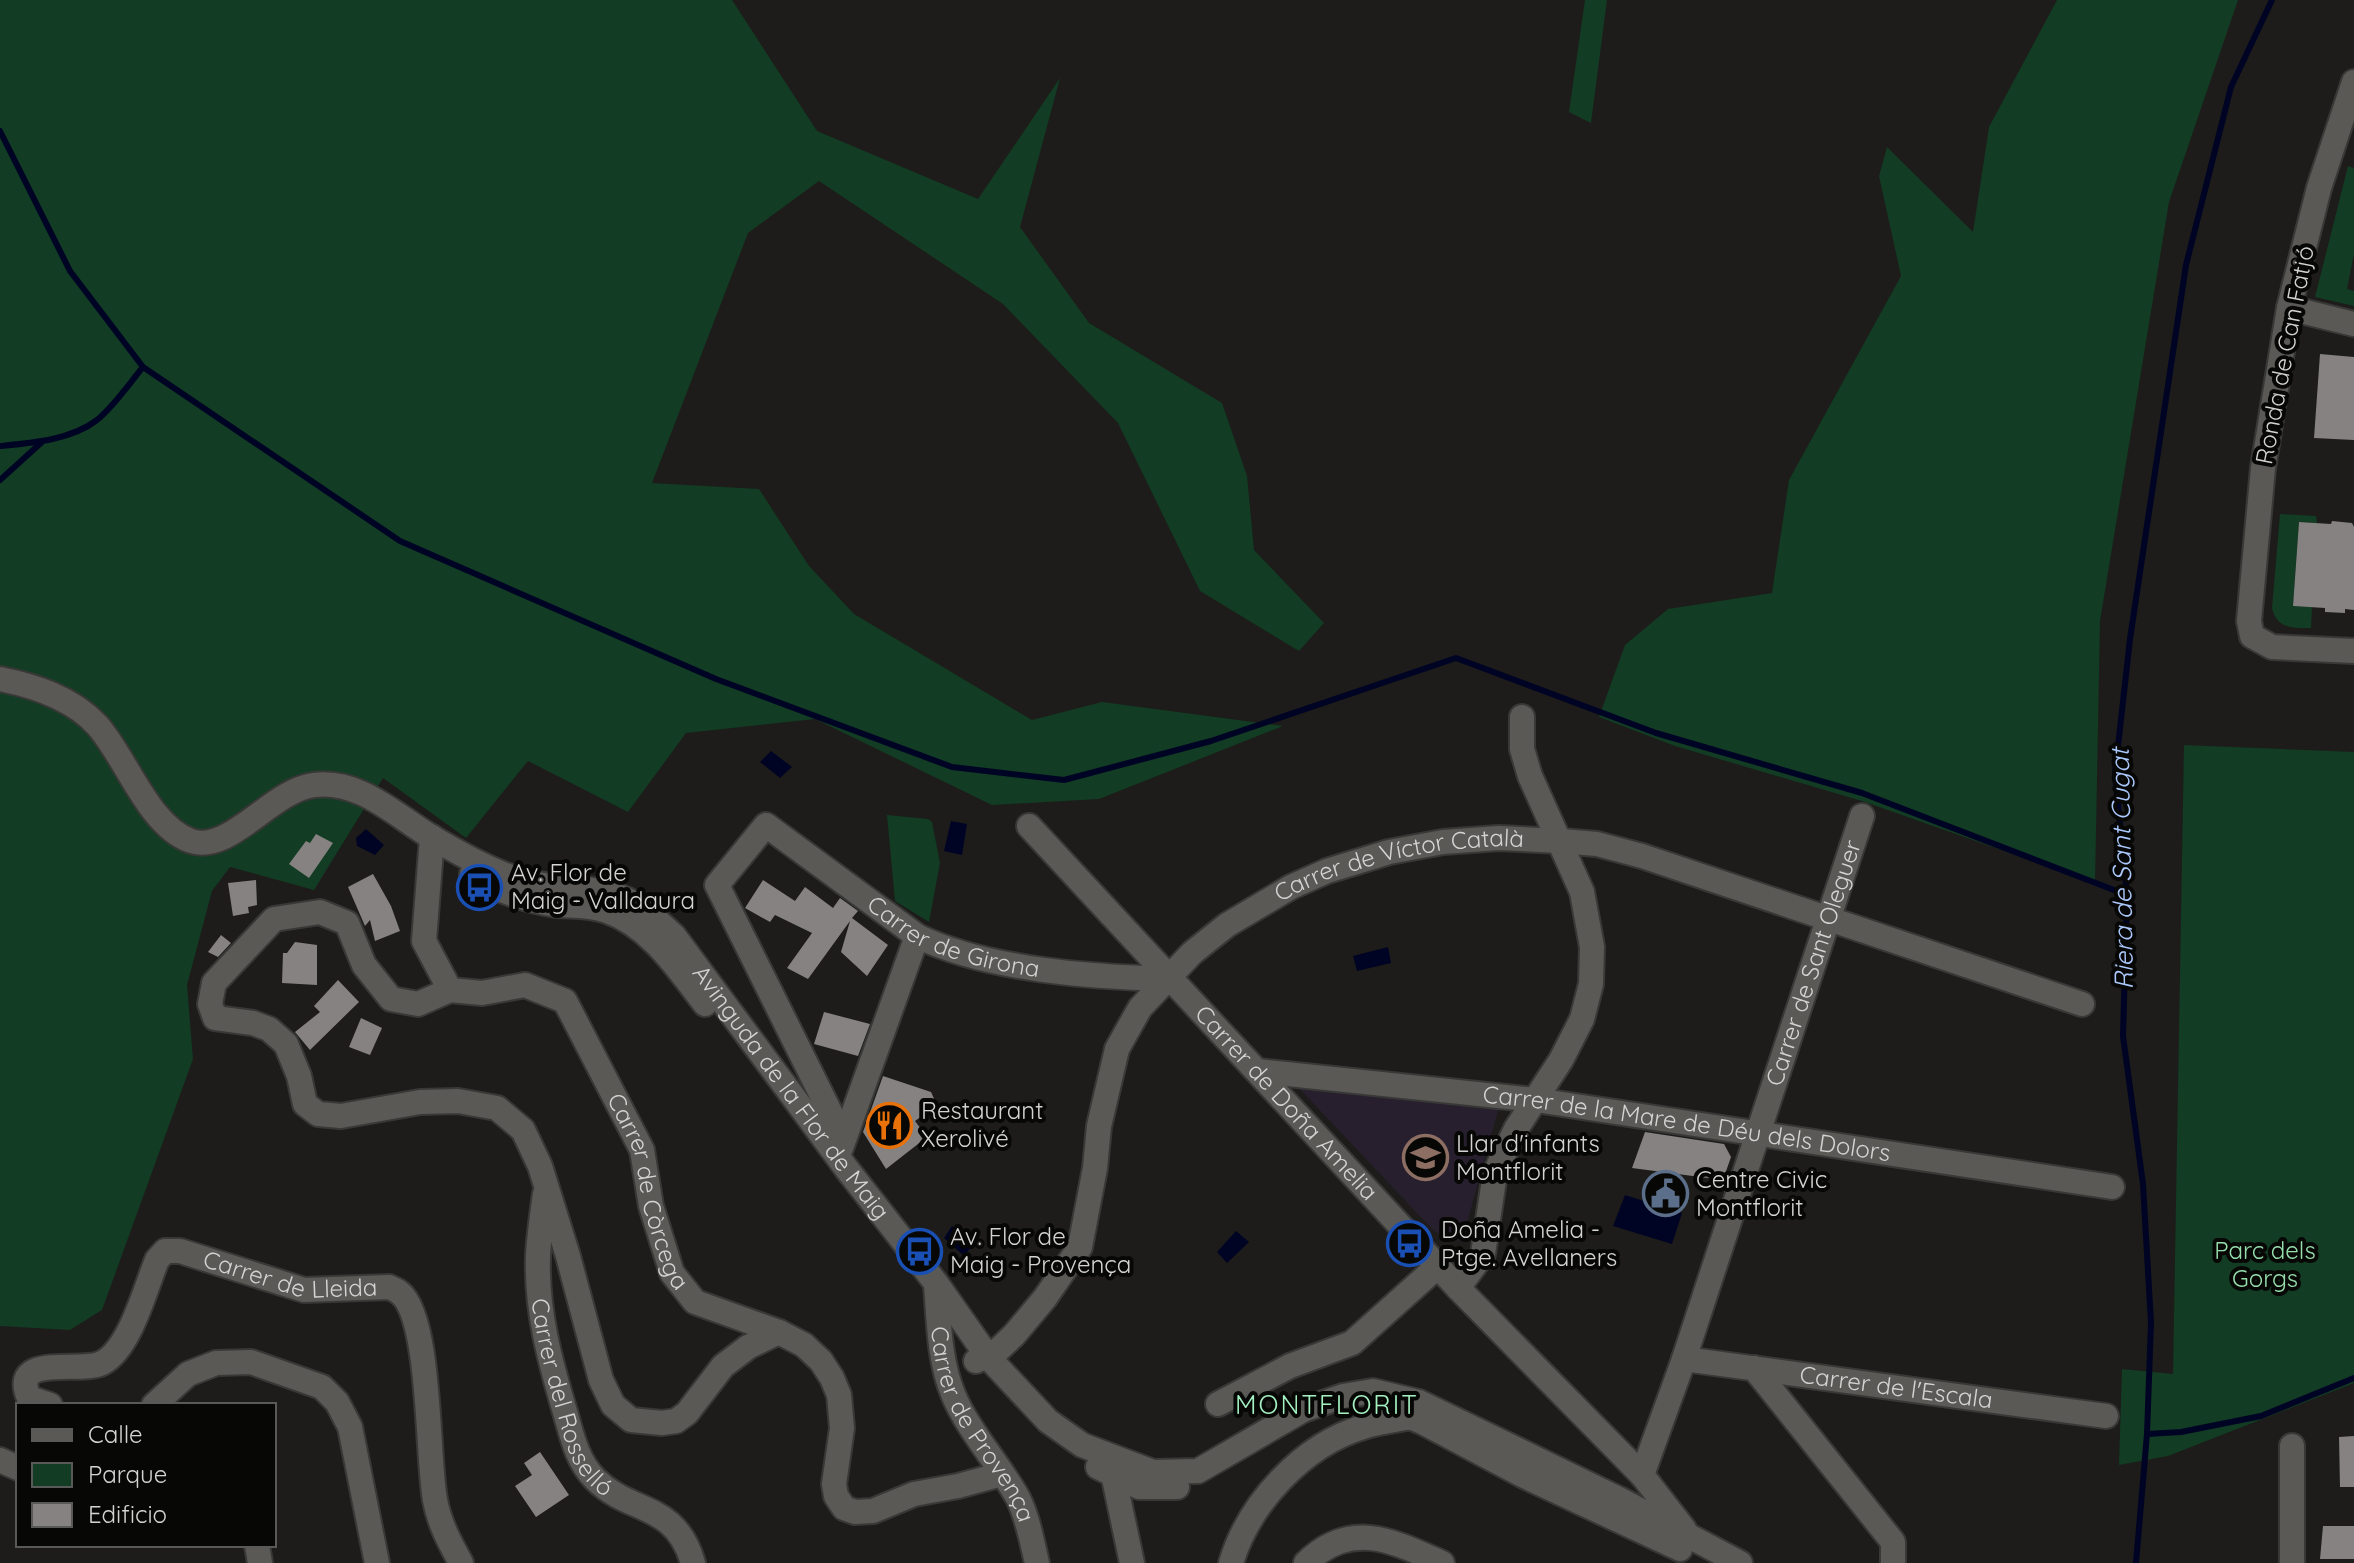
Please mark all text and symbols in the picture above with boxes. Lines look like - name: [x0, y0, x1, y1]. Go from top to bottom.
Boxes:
- street label: Ronda de Can Fatjó: [2248, 243, 2320, 467]
- water label: Riera de Sant Cugat: [2103, 745, 2140, 990]
- street label: Carrer de Víctor Català: [1268, 822, 1525, 908]
- street label: Carrer de Sant Oleguer: [1759, 836, 1867, 1090]
- place label: Av. Flor de Maig - Valldaura: [511, 857, 695, 915]
- bus stop icon: Av. Flor de Maig - Valldaura: [456, 863, 504, 911]
- street label: Carrer de Girona: [862, 889, 1042, 983]
- street label: Avinguda de la Flor de Maig: [687, 959, 897, 1225]
- street label: Carrer de Doña Amelia: [1189, 999, 1385, 1206]
- street label: Carrer de la Mare de Déu dels Dolors: [1481, 1079, 1893, 1167]
- street label: Carrer de Còrcega: [601, 1088, 696, 1296]
- place label: Restaurant Xerolivé: [921, 1095, 1043, 1153]
- restaurant icon: Restaurant Xerolivé: [866, 1101, 914, 1149]
- place label: Llar d'infants Montflorit: [1456, 1128, 1600, 1186]
- school or university icon: Llar d'infants Montflorit: [1401, 1134, 1449, 1182]
- place label: Centre Civic Montflorit: [1696, 1164, 1827, 1222]
- public building icon: Centre Civic Montflorit: [1641, 1170, 1689, 1218]
- place label: Doña Amelia - Ptge. Avellaners: [1441, 1214, 1617, 1272]
- bus stop icon: Doña Amelia - Ptge. Avellaners: [1386, 1220, 1434, 1268]
- place label: Av. Flor de Maig - Provença: [950, 1221, 1131, 1279]
- bus stop icon: Av. Flor de Maig - Provença: [895, 1227, 943, 1275]
- park label: Parc dels Gorgs: [2214, 1235, 2316, 1293]
- street label: Carrer de Lleida: [200, 1243, 378, 1304]
- street label: Carrer del Rosselló: [526, 1297, 620, 1502]
- street label: Carrer de Provença: [925, 1325, 1042, 1526]
- street label: Carrer de l'Escala: [1798, 1359, 1995, 1415]
- district label: MONTFLORIT: [1235, 1388, 1419, 1421]
- legend: [16, 1403, 276, 1547]
- text: Calle: [88, 1419, 143, 1449]
- text: Parque: [88, 1459, 167, 1489]
- text: Edificio: [88, 1499, 167, 1529]

